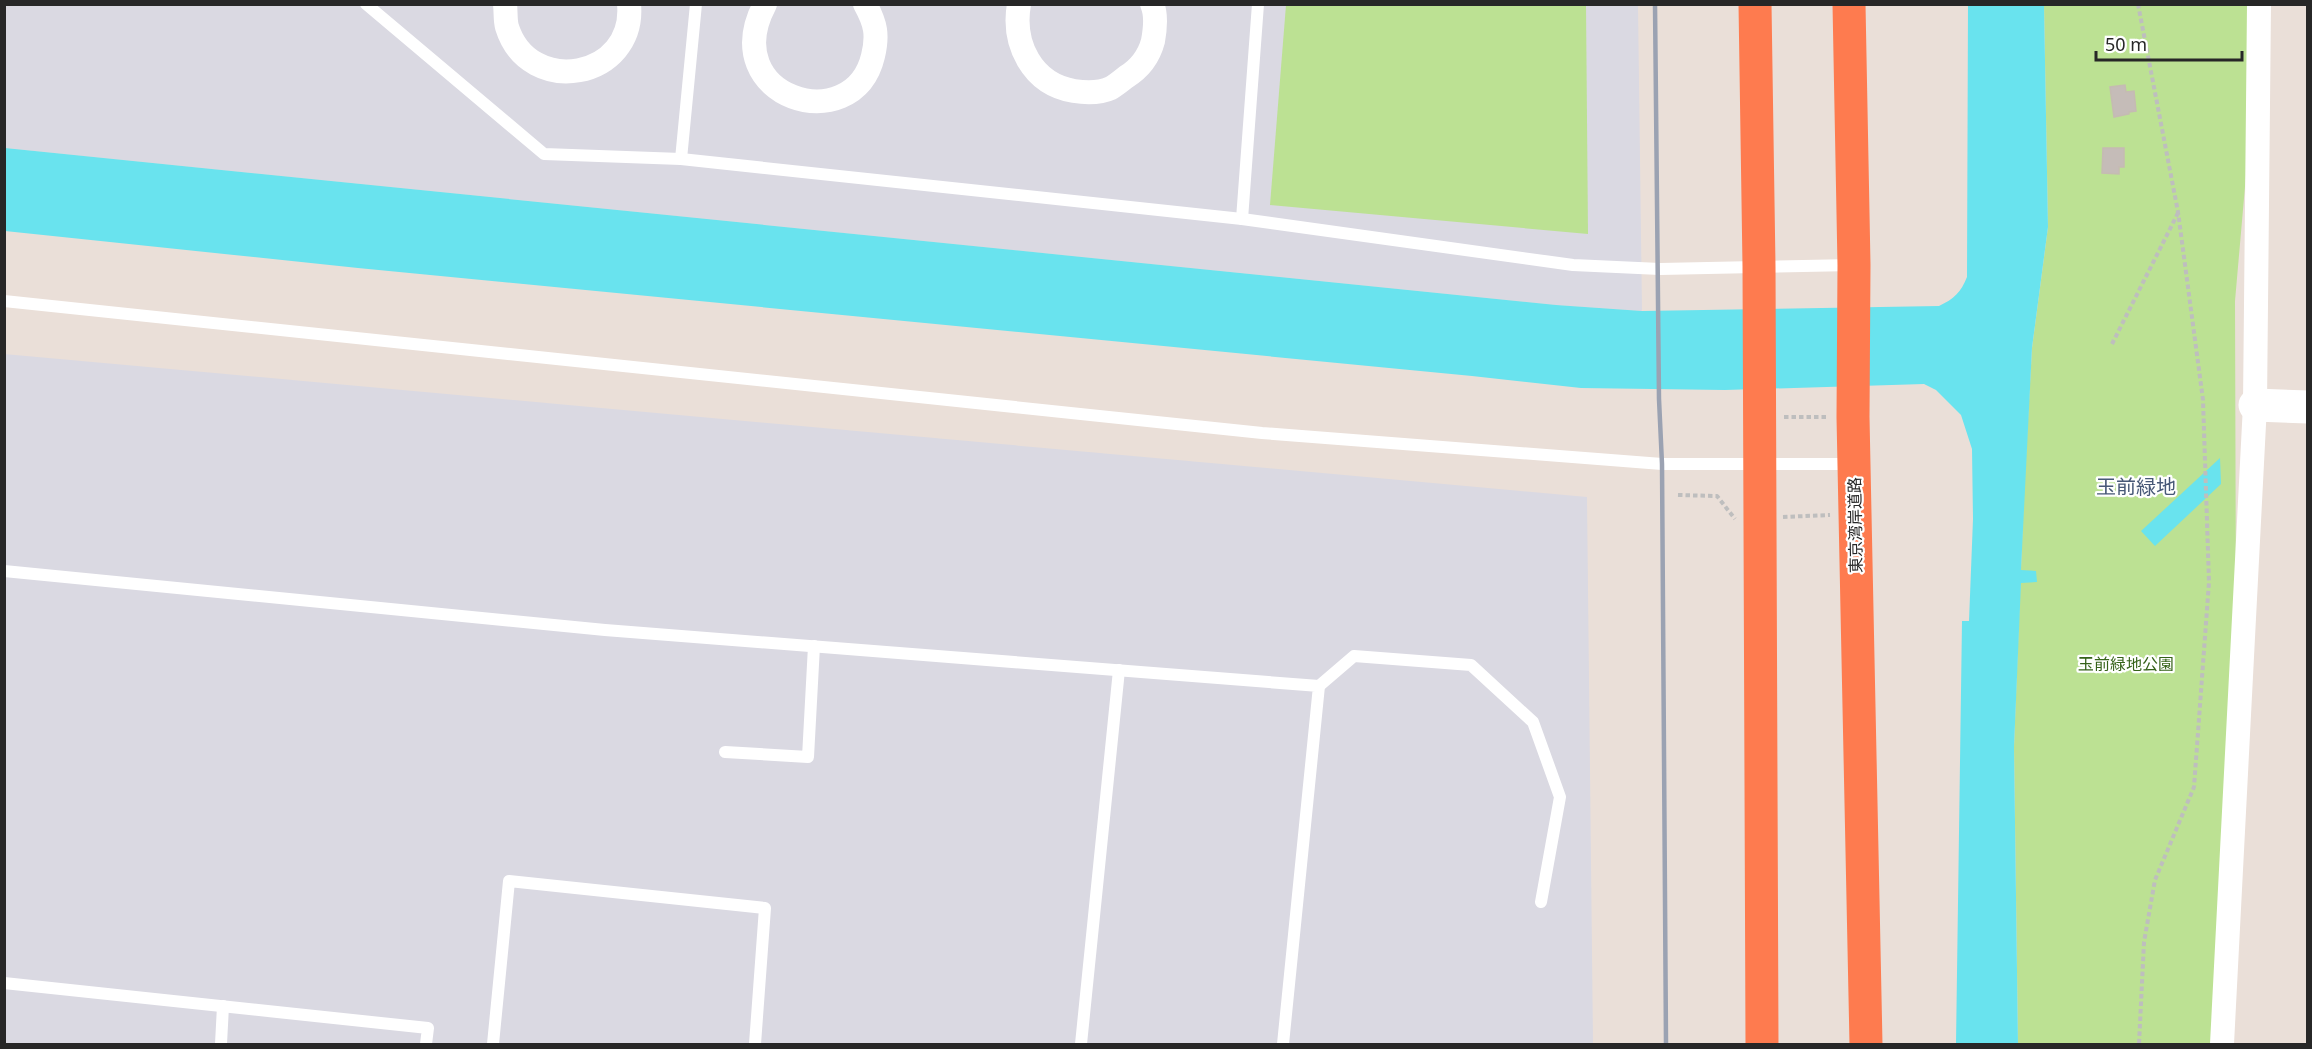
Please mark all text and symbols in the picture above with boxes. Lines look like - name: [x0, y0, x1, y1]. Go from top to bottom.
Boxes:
- scale bar: [2096, 24, 2242, 62]
- text: 50 m: [2105, 32, 2147, 56]
- district label: 玉前緑地: [2096, 473, 2176, 500]
- street label: 東京湾岸道路: [1843, 477, 1867, 573]
- park label: 玉前緑地公園: [2078, 653, 2174, 675]

